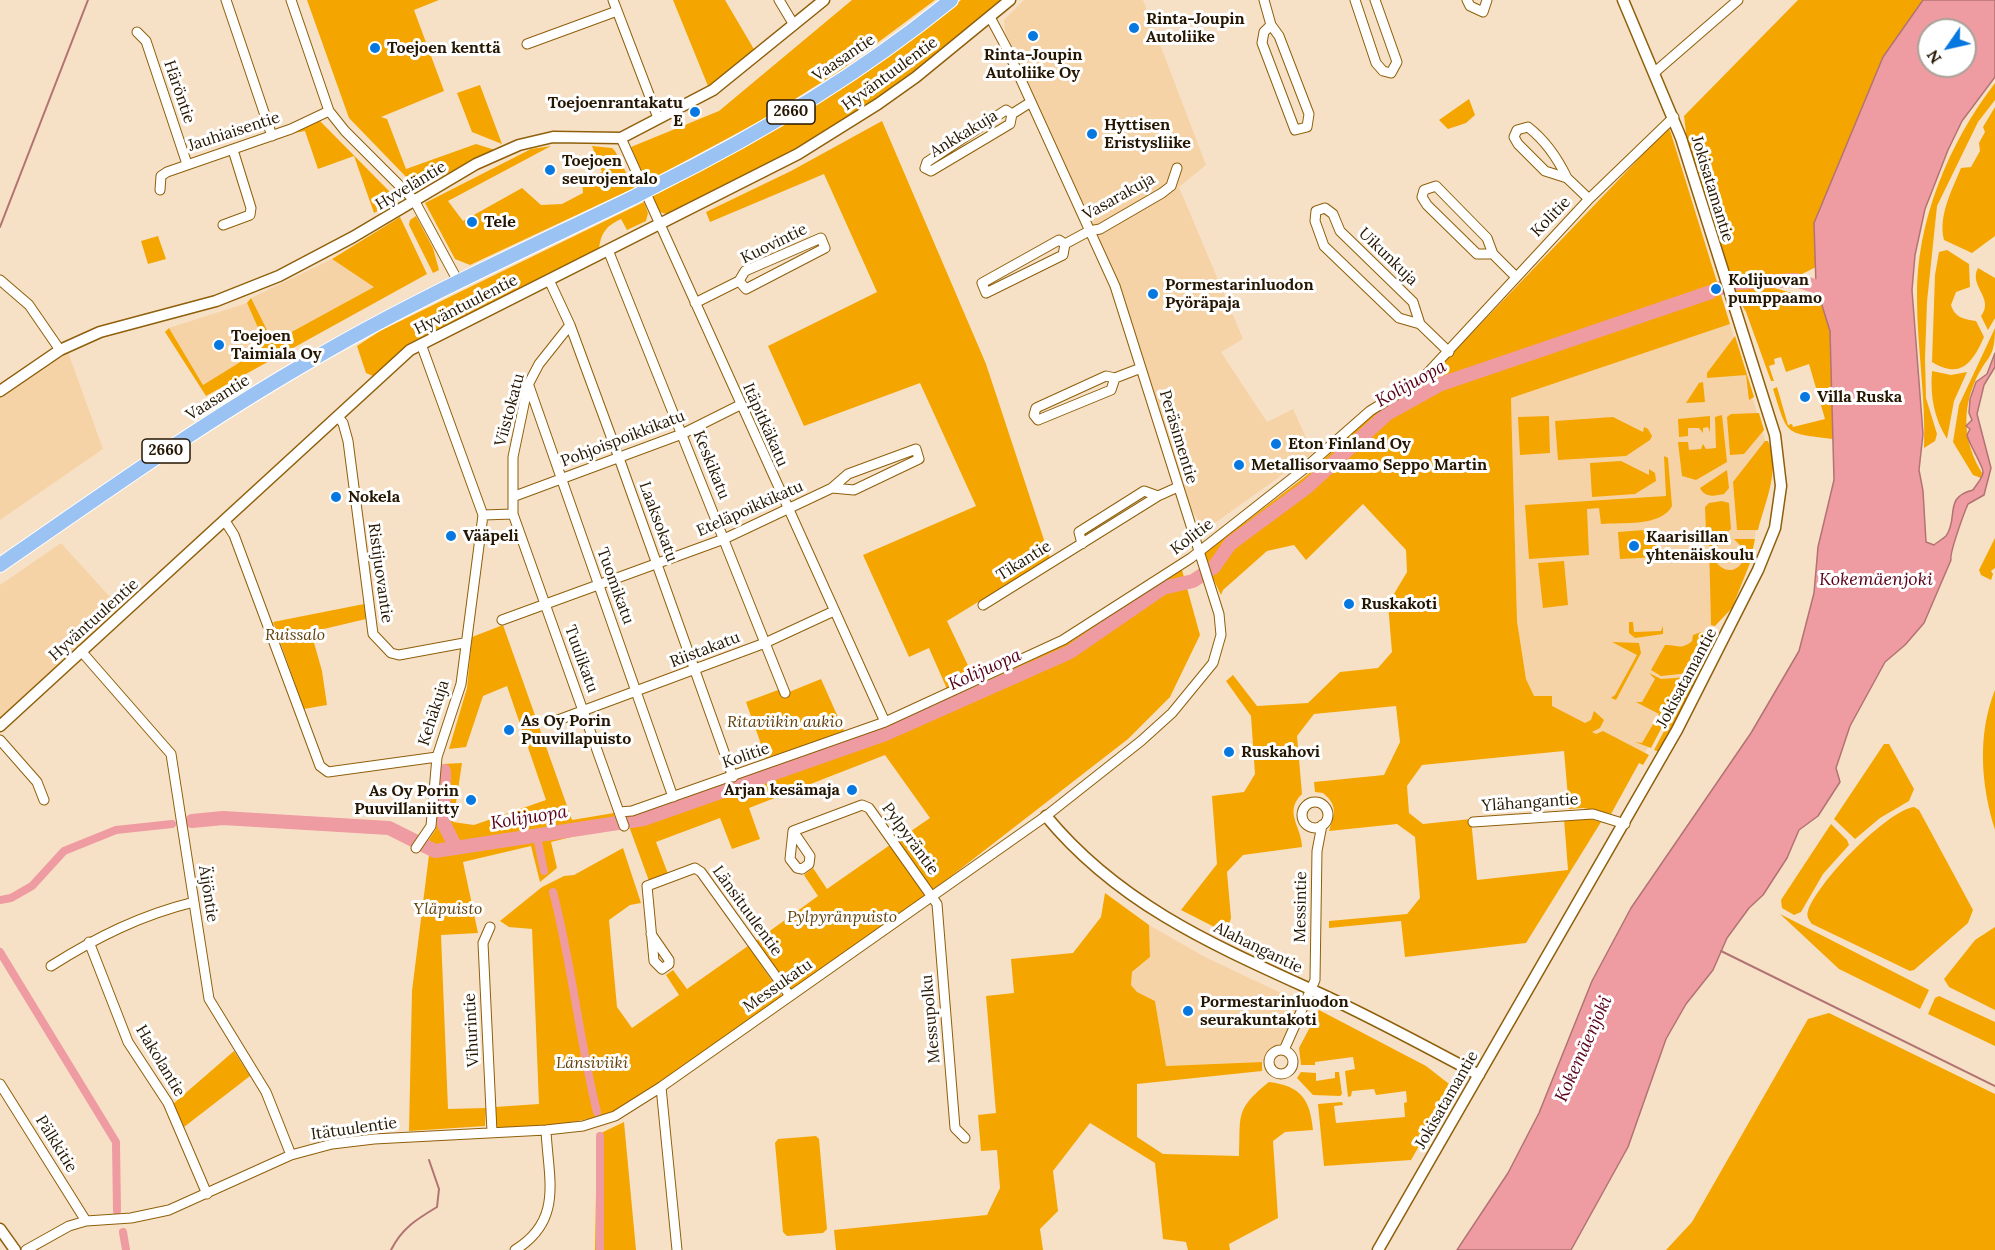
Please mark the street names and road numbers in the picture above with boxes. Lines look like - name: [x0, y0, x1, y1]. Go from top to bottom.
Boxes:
- street label: Vaasantie: [809, 30, 879, 86]
- street label: Hyväntuulentie: [838, 33, 942, 115]
- street label: Häröntie: [159, 58, 199, 126]
- road number: 2660: [767, 100, 815, 124]
- street label: Ankkakuja: [927, 106, 1001, 162]
- street label: Jauhiaisentie: [186, 108, 282, 156]
- street label: Jokisatamantie: [1687, 134, 1737, 244]
- street label: Hyveläntie: [372, 157, 450, 215]
- street label: Vasarakuja: [1080, 169, 1158, 225]
- street label: Kolitie: [1527, 193, 1575, 241]
- street label: Kuovintie: [738, 220, 810, 268]
- street label: Uikunkuja: [1354, 224, 1422, 290]
- street label: Hyväntuulentie: [411, 271, 521, 339]
- street label: Vaasantie: [183, 371, 253, 425]
- street label: Viistokatu: [491, 371, 529, 449]
- street label: Itäpitkäkatu: [738, 380, 792, 470]
- street label: Peräsimentie: [1155, 388, 1201, 486]
- street label: Pohjoispoikkikatu: [558, 406, 688, 472]
- street label: Keskikatu: [689, 428, 733, 502]
- road number: 2660: [142, 439, 190, 463]
- street label: Eteläpoikkikatu: [694, 477, 806, 541]
- street label: Laaksokatu: [635, 479, 681, 565]
- street label: Kolitie: [1167, 515, 1217, 559]
- street label: Ristijuovantie: [363, 522, 397, 624]
- street label: Tikantie: [993, 537, 1055, 585]
- street label: Tuomikatu: [592, 545, 638, 627]
- street label: Hyväntuulentie: [45, 575, 143, 665]
- street label: Tuulikatu: [560, 623, 602, 695]
- street label: Jokisatamantie: [1653, 625, 1721, 731]
- street label: Riistakatu: [667, 628, 743, 672]
- street label: Kehäkuja: [414, 678, 454, 748]
- street label: Kolitie: [720, 739, 772, 773]
- street label: Ylähangantie: [1481, 790, 1579, 816]
- street label: Pylpyräntie: [877, 799, 943, 879]
- street label: Länsituulentie: [708, 862, 786, 960]
- street label: Äijöntie: [194, 864, 222, 924]
- street label: Messintie: [1291, 871, 1311, 943]
- street label: Alahangantie: [1211, 918, 1305, 978]
- street label: Messukatu: [740, 955, 816, 1017]
- street label: Messupolku: [918, 974, 944, 1064]
- street label: Vihurintie: [460, 992, 484, 1068]
- street label: Hakolantie: [131, 1022, 189, 1100]
- street label: Jokisatamantie: [1411, 1048, 1483, 1152]
- street label: Pälkkitie: [31, 1112, 81, 1176]
- street label: Itätuulentie: [310, 1113, 398, 1145]

